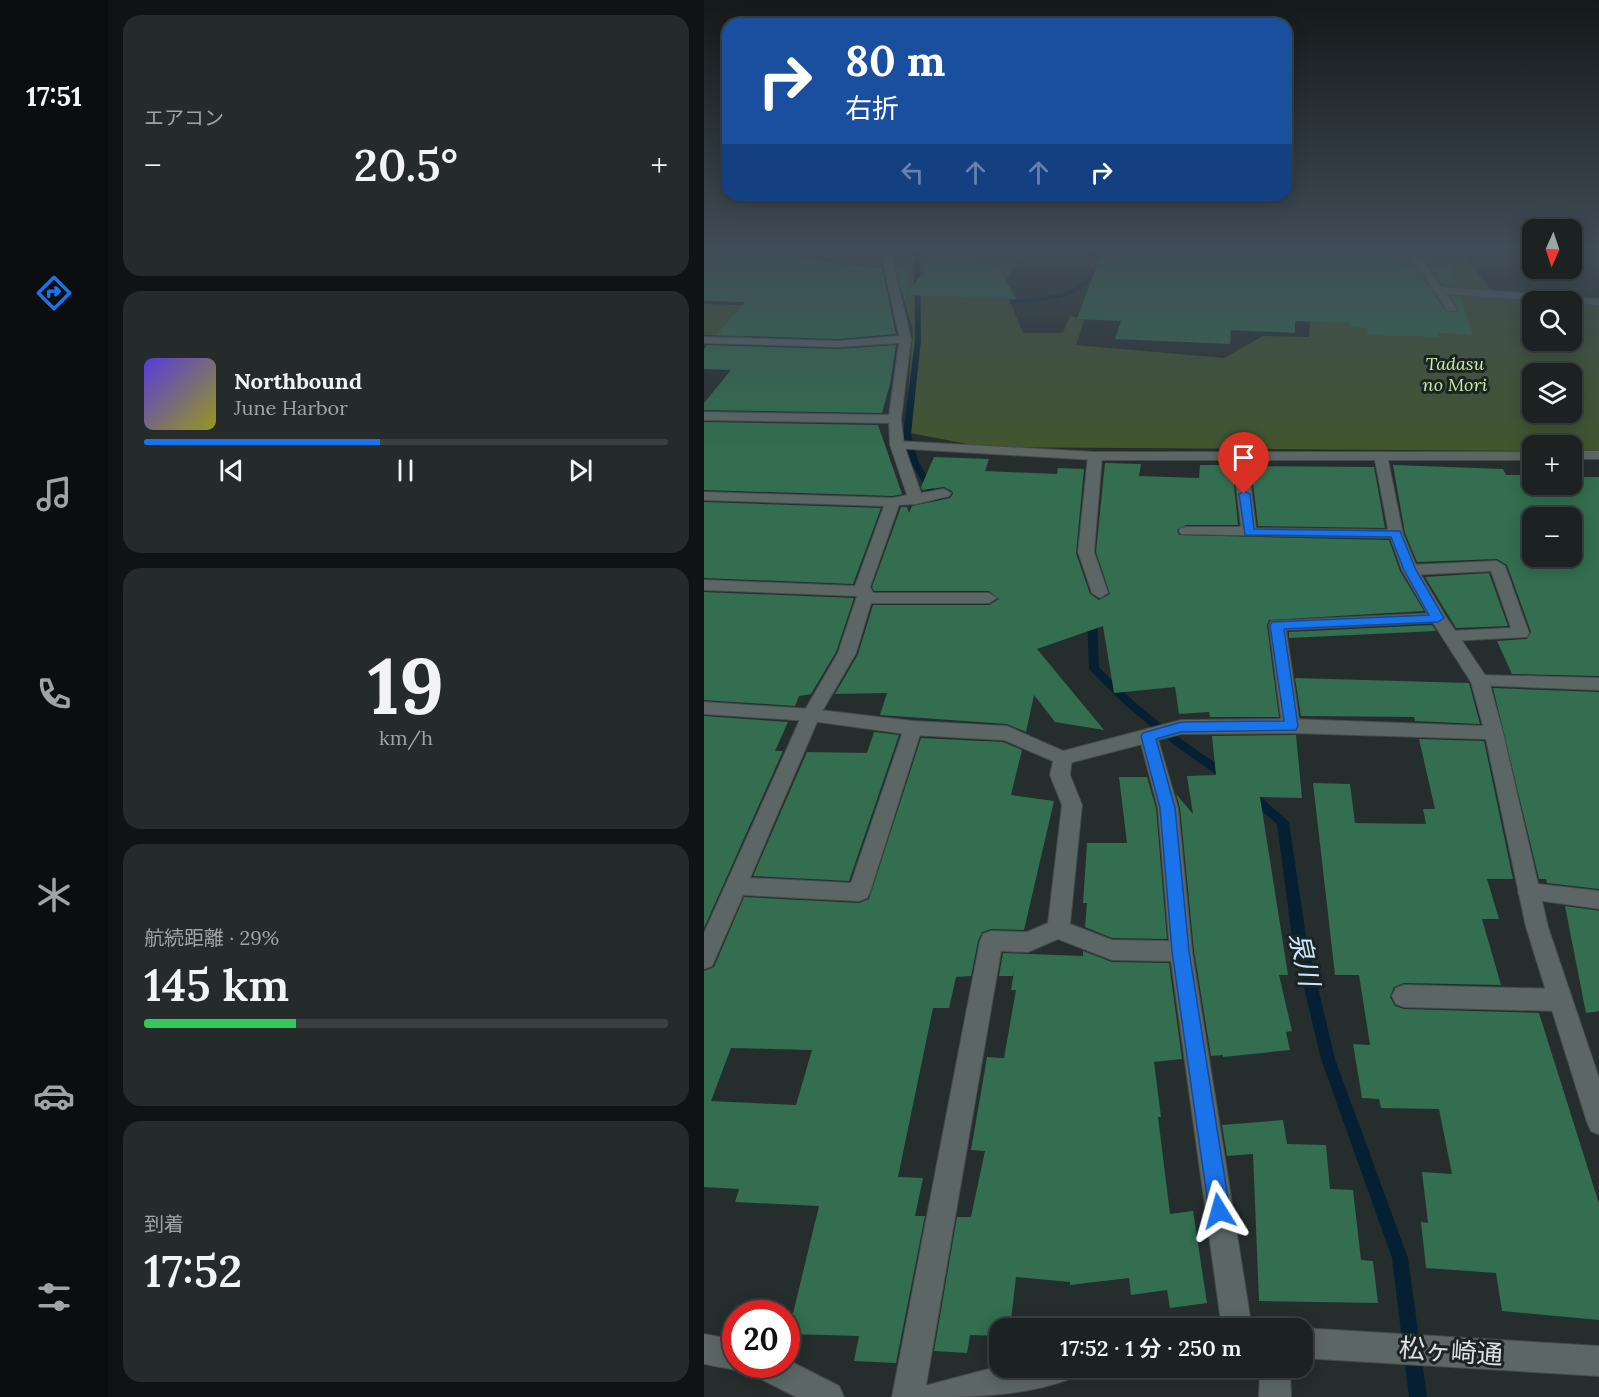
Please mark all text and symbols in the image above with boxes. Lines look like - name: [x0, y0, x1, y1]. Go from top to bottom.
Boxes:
- text: 80 m: [845, 34, 945, 88]
- icon: right: [746, 42, 824, 120]
- text: 17:51: [26, 79, 82, 113]
- text: 右折: [845, 91, 899, 125]
- text: エアコン: [144, 105, 224, 130]
- text: 20.5°: [354, 136, 458, 193]
- text: −: [144, 144, 162, 186]
- text: +: [651, 144, 668, 186]
- icon: left: [896, 156, 929, 189]
- icon: ahead: [959, 156, 992, 189]
- icon: ahead: [1022, 156, 1055, 189]
- icon: right: [1085, 156, 1118, 189]
- north arrow: [1522, 219, 1582, 279]
- map controls: [1522, 219, 1582, 567]
- icon: directions: [33, 272, 75, 314]
- button: search: [1522, 291, 1582, 351]
- park label: Tadasu no Mori: [1423, 352, 1488, 396]
- button: layers: [1522, 363, 1582, 423]
- text: Northbound: [234, 367, 362, 395]
- text: June Harbor: [234, 395, 348, 420]
- pin: [1218, 432, 1269, 494]
- button: +: [1522, 435, 1582, 495]
- icon: arrive: [1227, 441, 1260, 474]
- icon: previous: [215, 454, 248, 487]
- icon: pause: [389, 454, 422, 487]
- icon: next: [564, 454, 597, 487]
- icon: music: [33, 473, 75, 515]
- button: −: [1522, 507, 1582, 567]
- text: 19: [368, 636, 444, 735]
- icon: phone: [33, 673, 75, 715]
- text: km/h: [379, 725, 433, 750]
- icon: climate: [33, 874, 75, 916]
- text: 航続距離 · 29%: [144, 925, 279, 950]
- water label: 泉川: [1283, 929, 1328, 992]
- text: 145 km: [144, 956, 289, 1013]
- icon: car: [33, 1075, 75, 1117]
- position arrow: [1187, 1179, 1251, 1243]
- text: 到着: [144, 1211, 184, 1236]
- text: 17:52: [144, 1242, 242, 1299]
- icon: filters: [33, 1276, 75, 1318]
- speed limit sign: 20: [722, 1300, 800, 1378]
- street label: 松ヶ崎通: [1398, 1331, 1504, 1371]
- text: 17:52 · 1 分 · 250 m: [1060, 1334, 1242, 1362]

